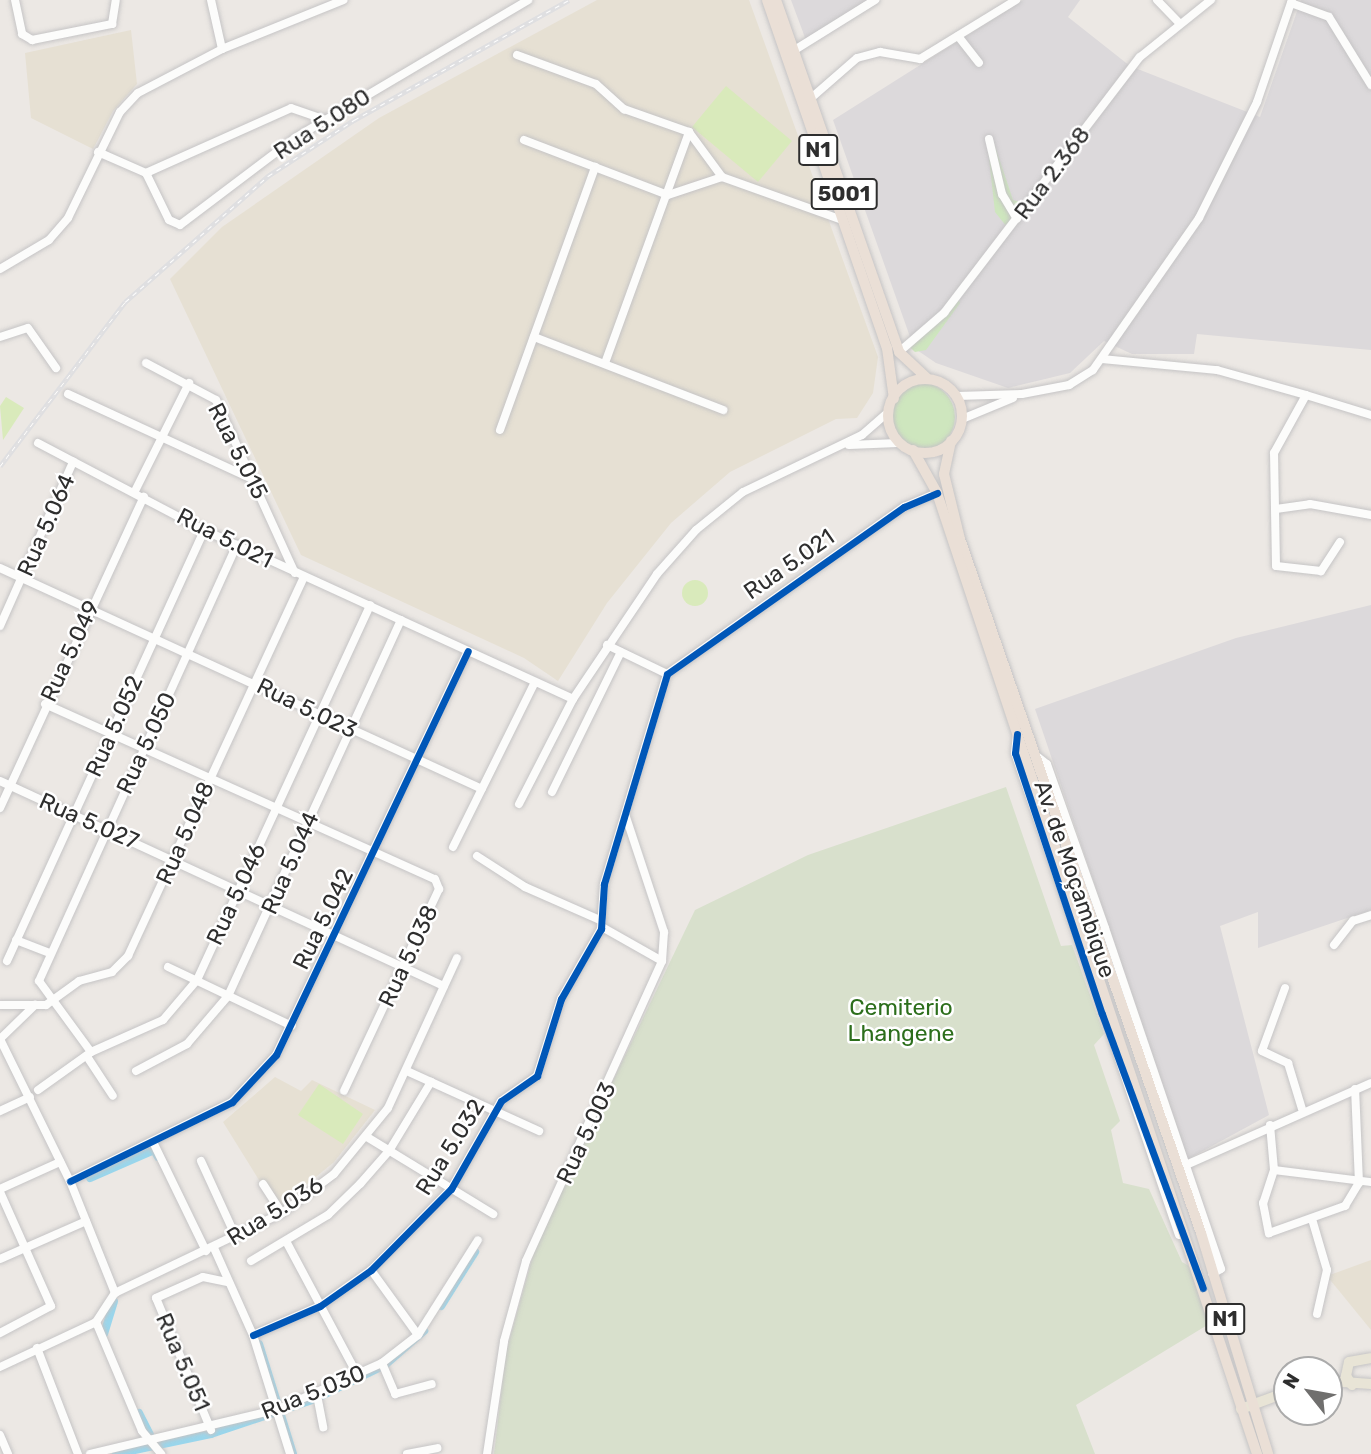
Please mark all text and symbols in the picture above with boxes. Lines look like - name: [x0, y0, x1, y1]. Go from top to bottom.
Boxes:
- street label: Rua 5.080: [268, 82, 376, 166]
- street label: Rua 2.368: [1008, 121, 1096, 225]
- road number: N1: [797, 132, 839, 168]
- road number: 5001: [809, 176, 879, 212]
- street label: Rua 5.015: [202, 398, 274, 504]
- street label: Rua 5.064: [11, 470, 81, 580]
- street label: Rua 5.021: [172, 502, 278, 574]
- street label: Rua 5.021: [738, 523, 840, 605]
- street label: Rua 5.049: [35, 596, 105, 706]
- street label: Rua 5.052: [79, 671, 149, 781]
- street label: Rua 5.023: [252, 672, 362, 744]
- street label: Rua 5.050: [110, 688, 182, 798]
- street label: Rua 5.048: [150, 777, 220, 889]
- street label: Av. de Moçambique: [1028, 777, 1122, 981]
- street label: Rua 5.027: [35, 787, 143, 855]
- street label: Rua 5.044: [255, 807, 325, 919]
- street label: Rua 5.046: [200, 839, 272, 949]
- street label: Rua 5.042: [287, 864, 359, 974]
- street label: Rua 5.038: [372, 901, 444, 1011]
- park label: Cemiterio Lhangene: [847, 993, 955, 1047]
- street label: Rua 5.003: [550, 1078, 622, 1188]
- street label: Rua 5.032: [410, 1094, 490, 1200]
- street label: Rua 5.036: [222, 1171, 328, 1251]
- road number: N1: [1204, 1302, 1246, 1336]
- street label: Rua 5.051: [150, 1309, 216, 1415]
- north arrow: [1273, 1356, 1343, 1426]
- street label: Rua 5.030: [257, 1359, 369, 1425]
- text: N: [1278, 1369, 1305, 1393]

